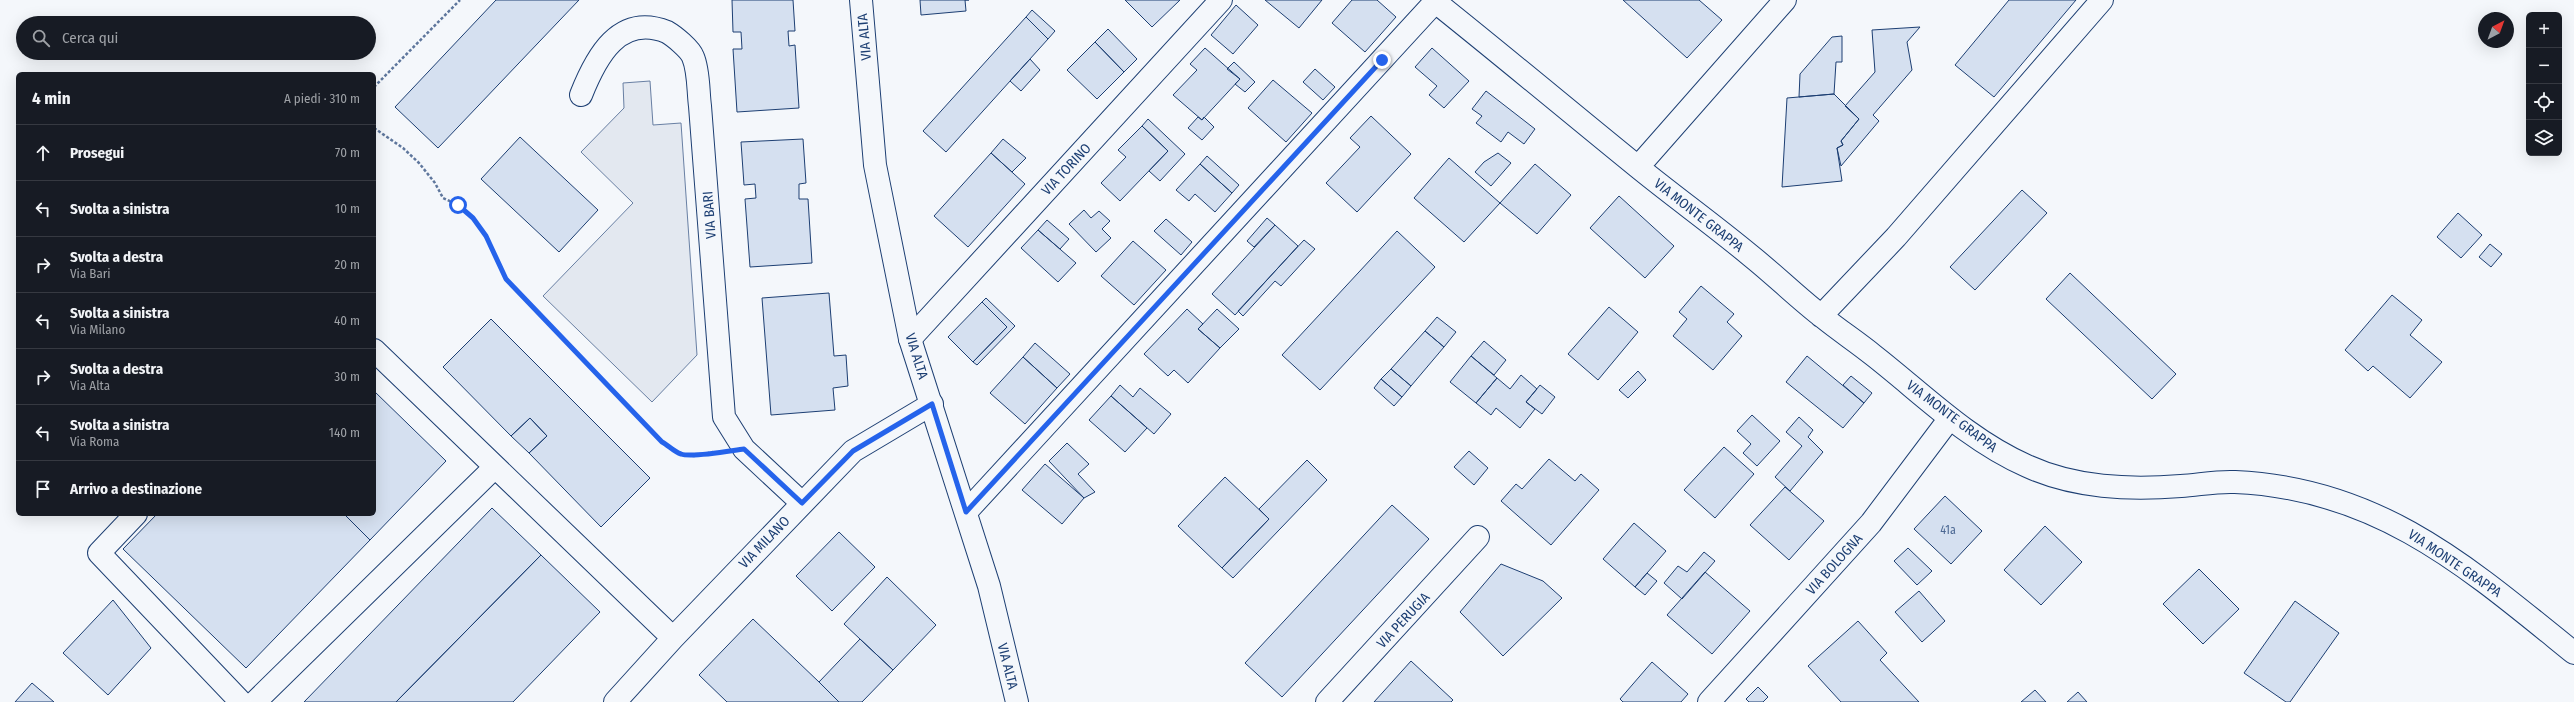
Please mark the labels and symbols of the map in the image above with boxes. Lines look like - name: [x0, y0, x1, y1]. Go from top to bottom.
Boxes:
- street label: VIA ALTA: [854, 12, 875, 61]
- north arrow: [2478, 12, 2514, 48]
- route end: [1373, 51, 1391, 69]
- street label: VIA TORINO: [1038, 140, 1095, 199]
- street label: VIA MONTE GRAPPA: [1650, 175, 1747, 256]
- street label: VIA BARI: [699, 191, 720, 239]
- route start: [449, 196, 467, 214]
- street label: VIA ALTA: [902, 331, 932, 382]
- street label: VIA MONTE GRAPPA: [1903, 377, 2001, 456]
- street label: VIA MILANO: [735, 513, 794, 572]
- house number: 41a: [1940, 523, 1956, 537]
- street label: VIA MONTE GRAPPA: [2405, 526, 2505, 601]
- street label: VIA BOLOGNA: [1803, 530, 1867, 598]
- street label: VIA PERUGIA: [1373, 588, 1434, 652]
- street label: VIA ALTA: [994, 641, 1022, 692]

